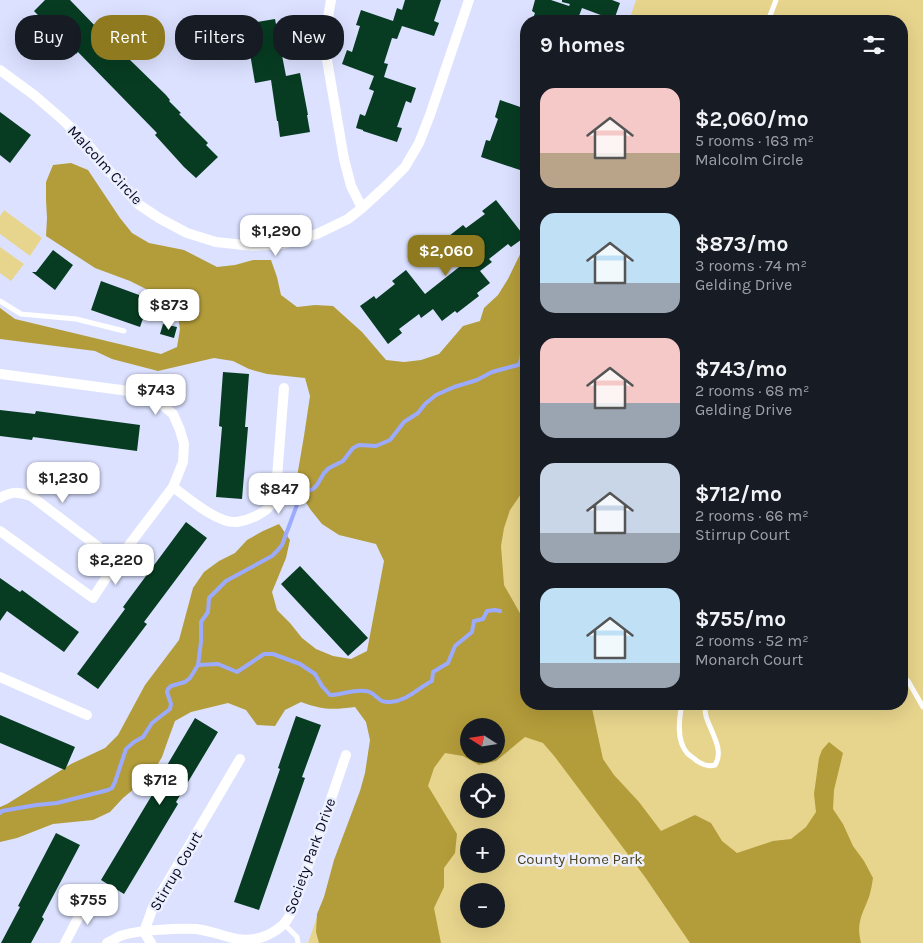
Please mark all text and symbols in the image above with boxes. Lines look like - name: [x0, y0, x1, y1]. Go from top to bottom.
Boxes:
- chip: Buy: [15, 15, 81, 60]
- chip: Rent: [91, 15, 165, 60]
- chip: Filters: [175, 15, 263, 60]
- chip: New: [273, 15, 344, 60]
- icon: filters: [860, 31, 888, 59]
- text: 9 homes: [540, 33, 625, 57]
- text: $2,060/mo: [695, 107, 809, 131]
- icon: home: [580, 108, 640, 168]
- street label: Malcolm Circle: [64, 122, 146, 208]
- text: 5 rooms · 163 m²: [695, 131, 814, 150]
- text: Malcolm Circle: [695, 150, 803, 169]
- pin: $1,290: [235, 214, 317, 257]
- text: $1,290: [251, 221, 301, 240]
- text: $873/mo: [695, 232, 788, 256]
- icon: home: [580, 233, 640, 293]
- pin: $2,060: [405, 234, 487, 277]
- text: $2,060: [419, 241, 473, 260]
- text: 3 rooms · 74 m²: [695, 256, 807, 275]
- text: Gelding Drive: [695, 275, 792, 294]
- pin: $873: [139, 288, 199, 331]
- text: $873: [149, 295, 189, 314]
- text: $743/mo: [695, 357, 787, 381]
- icon: home: [580, 358, 640, 418]
- pin: $743: [126, 374, 186, 416]
- text: $743: [137, 380, 175, 399]
- text: 2 rooms · 68 m²: [695, 381, 809, 400]
- text: Gelding Drive: [695, 400, 792, 419]
- pin: $1,230: [22, 462, 104, 504]
- text: $1,230: [38, 468, 88, 487]
- pin: $847: [249, 472, 309, 515]
- text: $847: [260, 479, 298, 498]
- text: $712/mo: [695, 482, 782, 506]
- icon: home: [580, 483, 640, 543]
- text: 2 rooms · 66 m²: [695, 506, 809, 525]
- text: Stirrup Court: [695, 525, 790, 544]
- pin: $2,220: [75, 544, 157, 586]
- text: $2,220: [89, 550, 143, 569]
- text: $755/mo: [695, 607, 786, 631]
- icon: home: [580, 608, 640, 668]
- text: 2 rooms · 52 m²: [695, 631, 809, 650]
- text: Monarch Court: [695, 650, 803, 669]
- north arrow: [460, 718, 505, 762]
- map controls: [460, 718, 505, 928]
- pin: $712: [130, 764, 190, 806]
- text: $712: [143, 770, 177, 789]
- button: locate: [460, 773, 505, 818]
- street label: Society Park Drive: [281, 795, 339, 917]
- street label: Stirrup Court: [146, 828, 206, 914]
- button: +: [460, 828, 505, 873]
- park label: County Home Park: [517, 850, 643, 868]
- button: −: [460, 883, 505, 928]
- pin: $755: [58, 884, 118, 926]
- text: $755: [69, 890, 107, 909]

